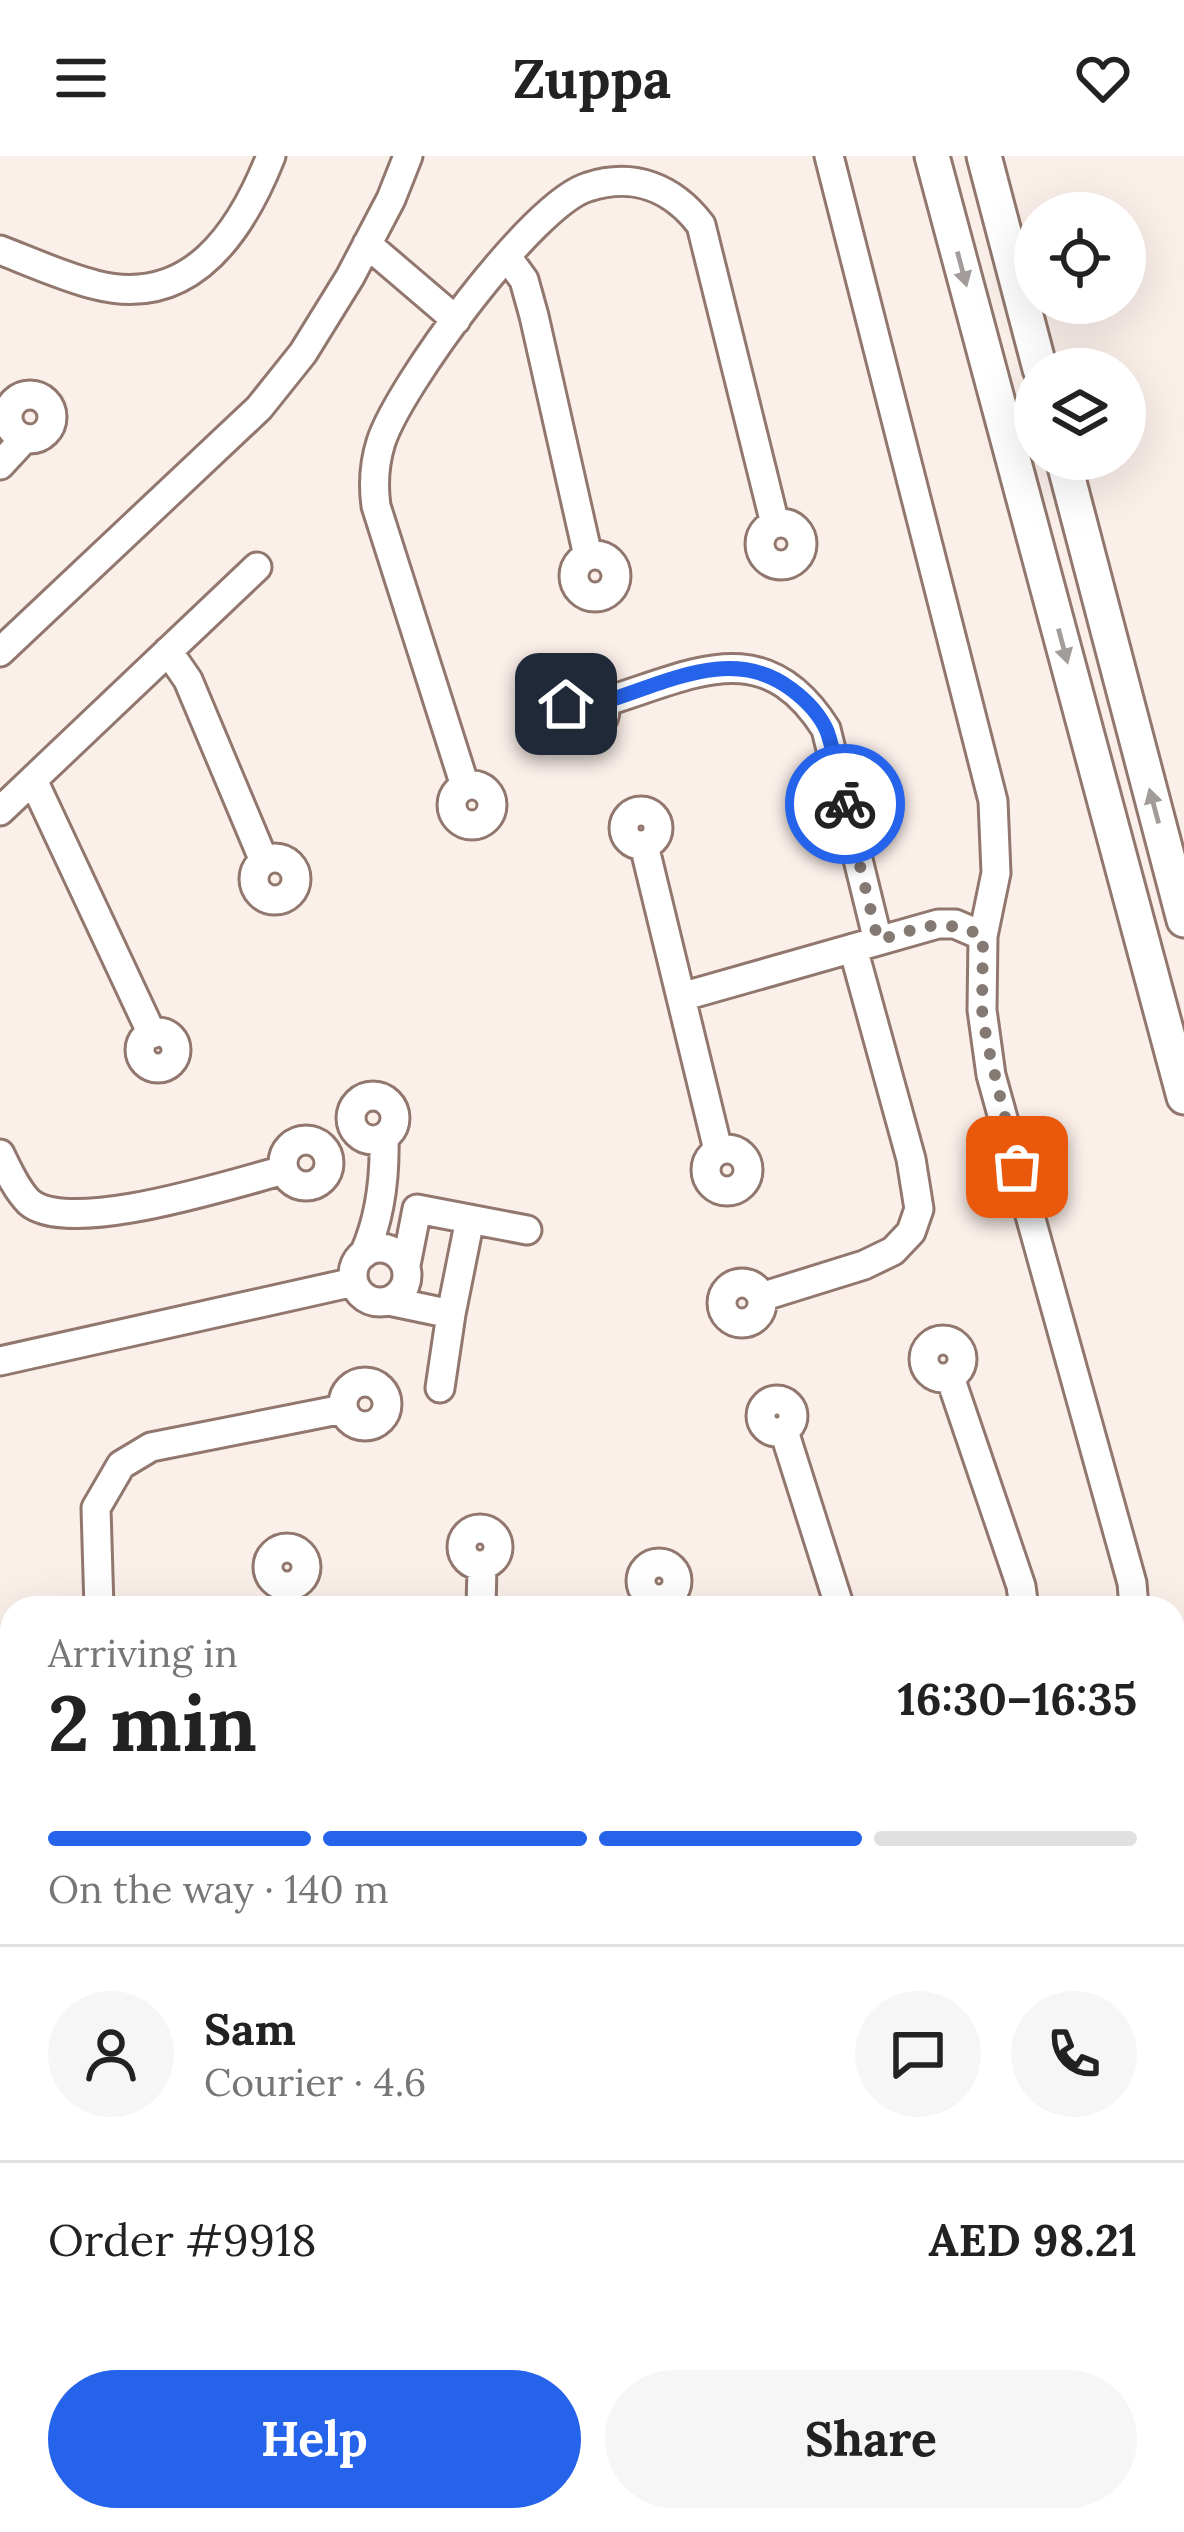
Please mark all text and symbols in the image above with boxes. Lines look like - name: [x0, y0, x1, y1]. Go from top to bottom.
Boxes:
- text: Zuppa: [513, 44, 671, 113]
- icon: menu: [48, 45, 114, 111]
- icon: heart: [1070, 45, 1136, 111]
- map controls: [1014, 192, 1146, 480]
- button: locate: [1014, 192, 1146, 324]
- one-way arrow: [954, 251, 973, 288]
- button: layers: [1014, 348, 1146, 480]
- one-way arrow: [1055, 627, 1074, 664]
- pin: [515, 653, 617, 755]
- icon: home: [533, 671, 599, 737]
- courier: [785, 744, 905, 864]
- icon: bike: [812, 771, 878, 837]
- one-way arrow: [1144, 788, 1163, 825]
- pin: [966, 1116, 1068, 1218]
- icon: bag: [984, 1134, 1050, 1200]
- text: Arriving in: [48, 1628, 238, 1678]
- text: 16:30–16:35: [898, 1670, 1137, 1727]
- text: 2 min: [48, 1673, 257, 1772]
- text: On the way · 140 m: [48, 1864, 389, 1914]
- button: person: [48, 1991, 174, 2117]
- button: chat: [855, 1991, 981, 2117]
- button: phone: [1011, 1991, 1137, 2117]
- text: Sam: [204, 2000, 296, 2057]
- text: Courier · 4.6: [204, 2057, 426, 2107]
- text: Order #9918: [48, 2211, 317, 2268]
- text: AED 98.21: [928, 2211, 1137, 2268]
- button: Help: [48, 2370, 581, 2508]
- button: Share: [605, 2370, 1137, 2508]

